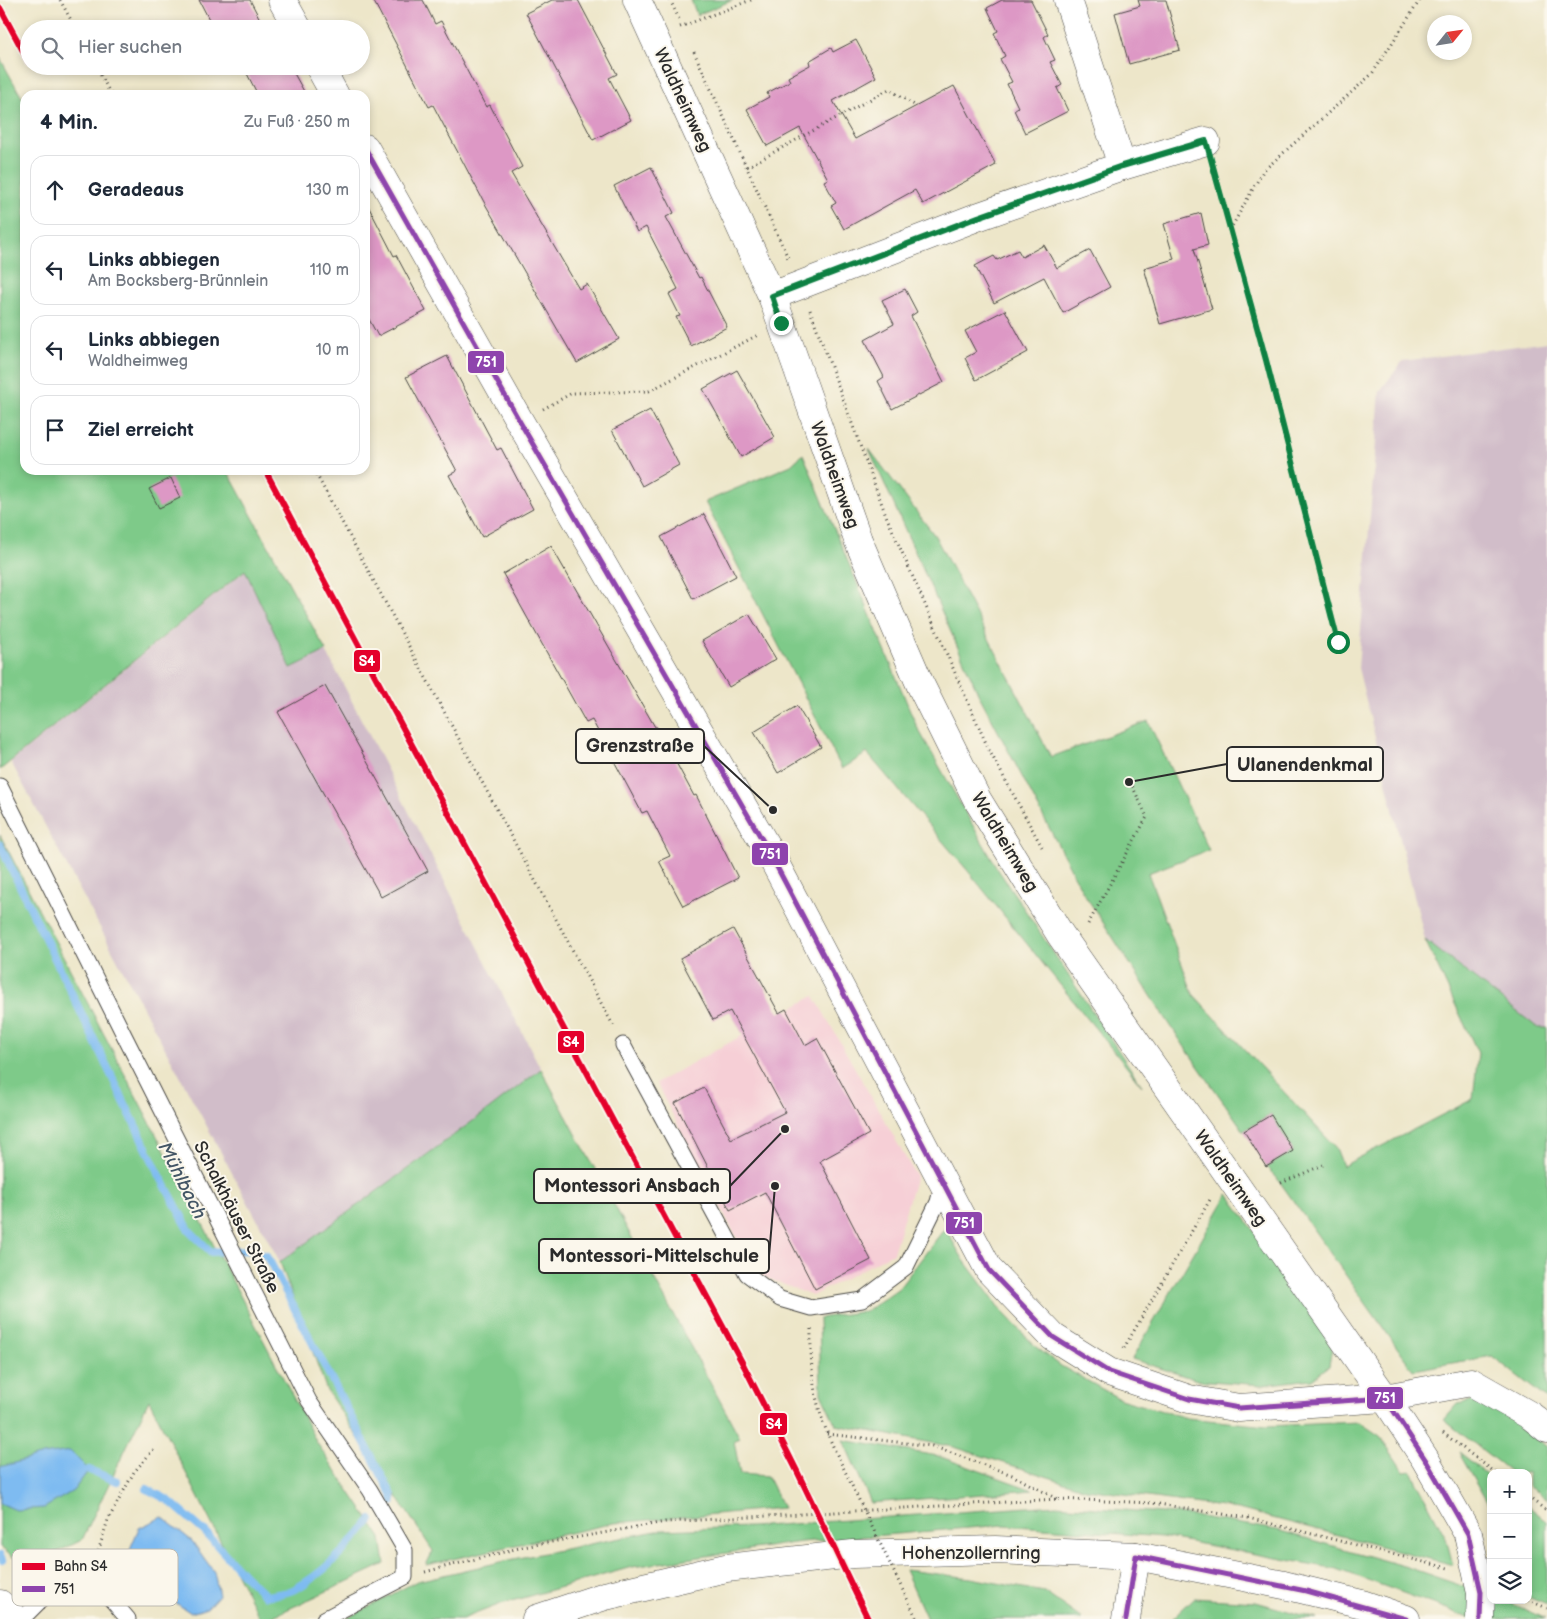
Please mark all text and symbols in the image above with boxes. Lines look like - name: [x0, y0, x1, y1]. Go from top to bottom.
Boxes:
- north arrow: [1427, 15, 1472, 60]
- search box: [20, 20, 370, 75]
- icon: search: [38, 34, 66, 62]
- text: Hier suchen: [78, 36, 182, 59]
- street label: Waldheimweg: [649, 45, 716, 156]
- text: 4 Min.: [40, 110, 98, 135]
- text: Zu Fuß · 250 m: [244, 113, 350, 132]
- icon: ahead: [41, 176, 69, 204]
- text: Geradeaus: [88, 179, 184, 202]
- text: 130 m: [306, 181, 349, 200]
- text: Links abbiegen: [88, 249, 220, 272]
- icon: left: [41, 256, 69, 284]
- text: 110 m: [310, 261, 349, 280]
- text: Am Bocksberg-Brünnlein: [88, 272, 268, 291]
- route end: [770, 312, 793, 335]
- text: Links abbiegen: [88, 329, 220, 352]
- icon: left: [41, 336, 69, 364]
- text: 10 m: [316, 341, 349, 360]
- line badge: 751: [467, 350, 505, 374]
- text: Waldheimweg: [88, 352, 188, 371]
- text: 751: [475, 354, 497, 371]
- icon: arrive: [41, 416, 69, 444]
- text: Ziel erreicht: [88, 419, 194, 442]
- street label: Waldheimweg: [805, 419, 864, 532]
- route start: [1327, 631, 1350, 654]
- line badge: S4: [353, 649, 381, 673]
- text: S4: [359, 653, 376, 670]
- callout: Grenzstraße: [576, 729, 704, 763]
- text: Grenzstraße: [586, 735, 694, 758]
- callout: Ulanendenkmal: [1227, 747, 1383, 781]
- text: Ulanendenkmal: [1237, 754, 1373, 777]
- street label: Waldheimweg: [967, 789, 1043, 896]
- line badge: 751: [751, 842, 789, 866]
- text: 751: [759, 846, 781, 863]
- line badge: S4: [557, 1030, 585, 1054]
- text: S4: [563, 1034, 580, 1051]
- street label: Waldheimweg: [1190, 1126, 1271, 1230]
- water label: Mühlbach: [152, 1138, 211, 1223]
- street label: Schalkhäuser Straße: [189, 1138, 284, 1297]
- callout: Montessori Ansbach: [534, 1169, 730, 1203]
- text: Montessori Ansbach: [544, 1175, 720, 1198]
- line badge: 751: [945, 1211, 983, 1235]
- text: 751: [953, 1215, 975, 1232]
- callout: Montessori-Mittelschule: [539, 1239, 769, 1273]
- text: Montessori-Mittelschule: [549, 1245, 759, 1268]
- line badge: 751: [1366, 1386, 1404, 1410]
- text: 751: [1374, 1390, 1396, 1407]
- line badge: S4: [759, 1412, 788, 1436]
- text: S4: [766, 1416, 783, 1433]
- map controls: [1487, 1469, 1532, 1604]
- button: +: [1487, 1469, 1532, 1514]
- button: −: [1487, 1514, 1532, 1559]
- street label: Hohenzollernring: [901, 1543, 1041, 1564]
- legend: [12, 1549, 178, 1606]
- text: Bahn S4: [54, 1558, 108, 1575]
- button: layers: [1487, 1559, 1532, 1604]
- text: 751: [54, 1581, 74, 1598]

